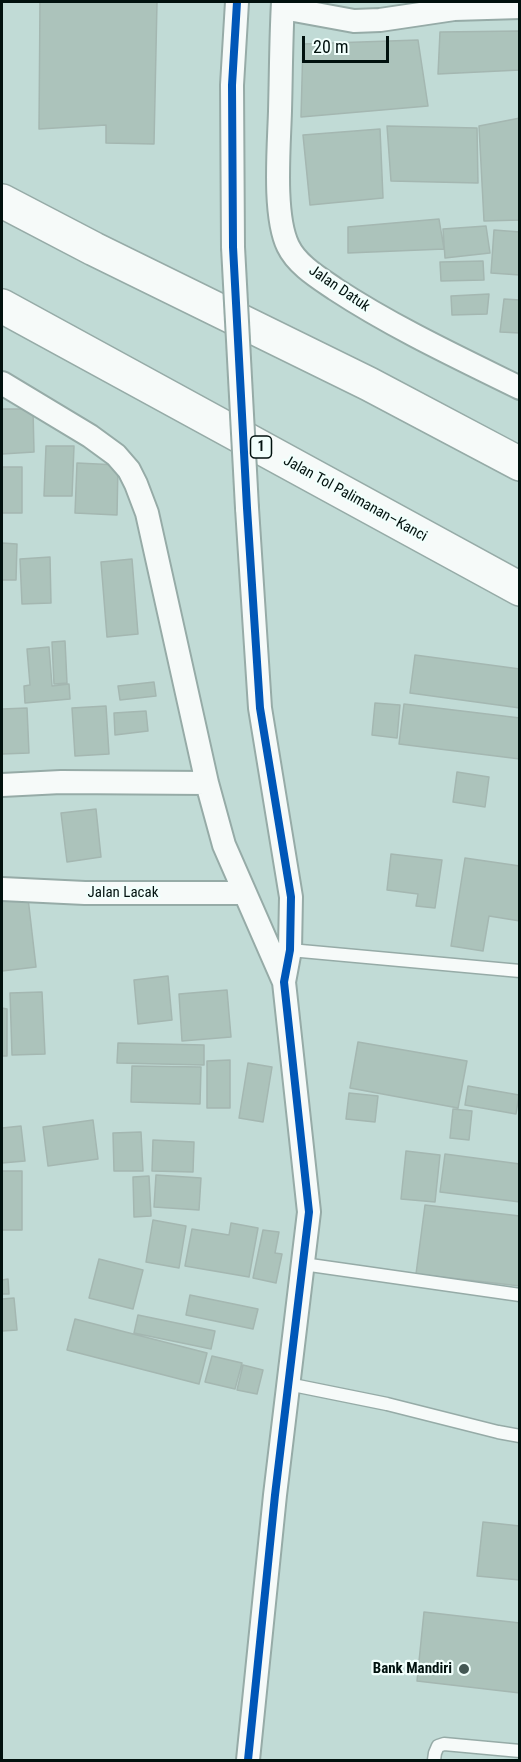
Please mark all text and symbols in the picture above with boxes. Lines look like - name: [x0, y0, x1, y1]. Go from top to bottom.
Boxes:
- scale bar: [305, 24, 392, 62]
- text: 20 m: [313, 36, 348, 57]
- street label: Jalan Datuk: [305, 262, 373, 316]
- road number: 1: [250, 436, 272, 458]
- street label: Jalan Tol Palimanan–Kanci: [280, 452, 430, 546]
- street label: Jalan Lacak: [88, 884, 158, 902]
- place label: Bank Mandiri: [373, 1660, 452, 1678]
- marker: Bank Mandiri: [457, 1662, 471, 1676]

